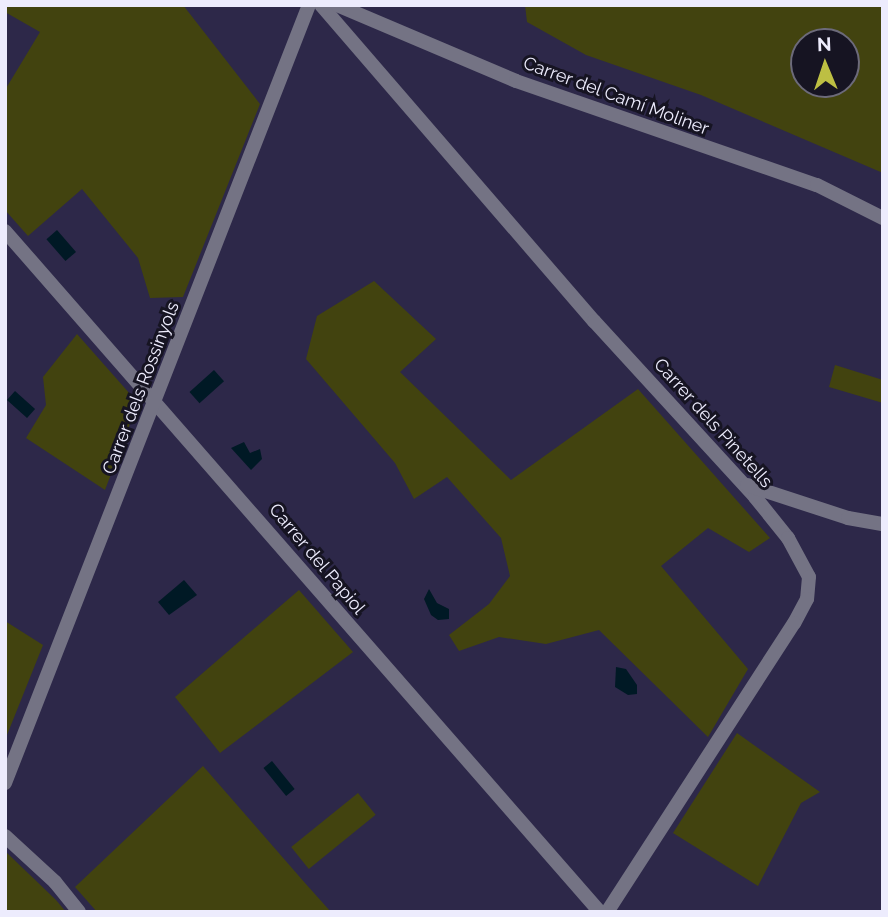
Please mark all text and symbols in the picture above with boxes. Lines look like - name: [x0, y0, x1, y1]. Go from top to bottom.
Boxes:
- north arrow: [790, 28, 860, 98]
- text: N: [817, 33, 832, 55]
- street label: Carrer del Camí Moliner: [520, 52, 712, 140]
- street label: Carrer dels Rossinyols: [98, 299, 184, 477]
- street label: Carrer dels Pinetells: [649, 354, 777, 492]
- street label: Carrer del Papiol: [264, 499, 370, 619]

